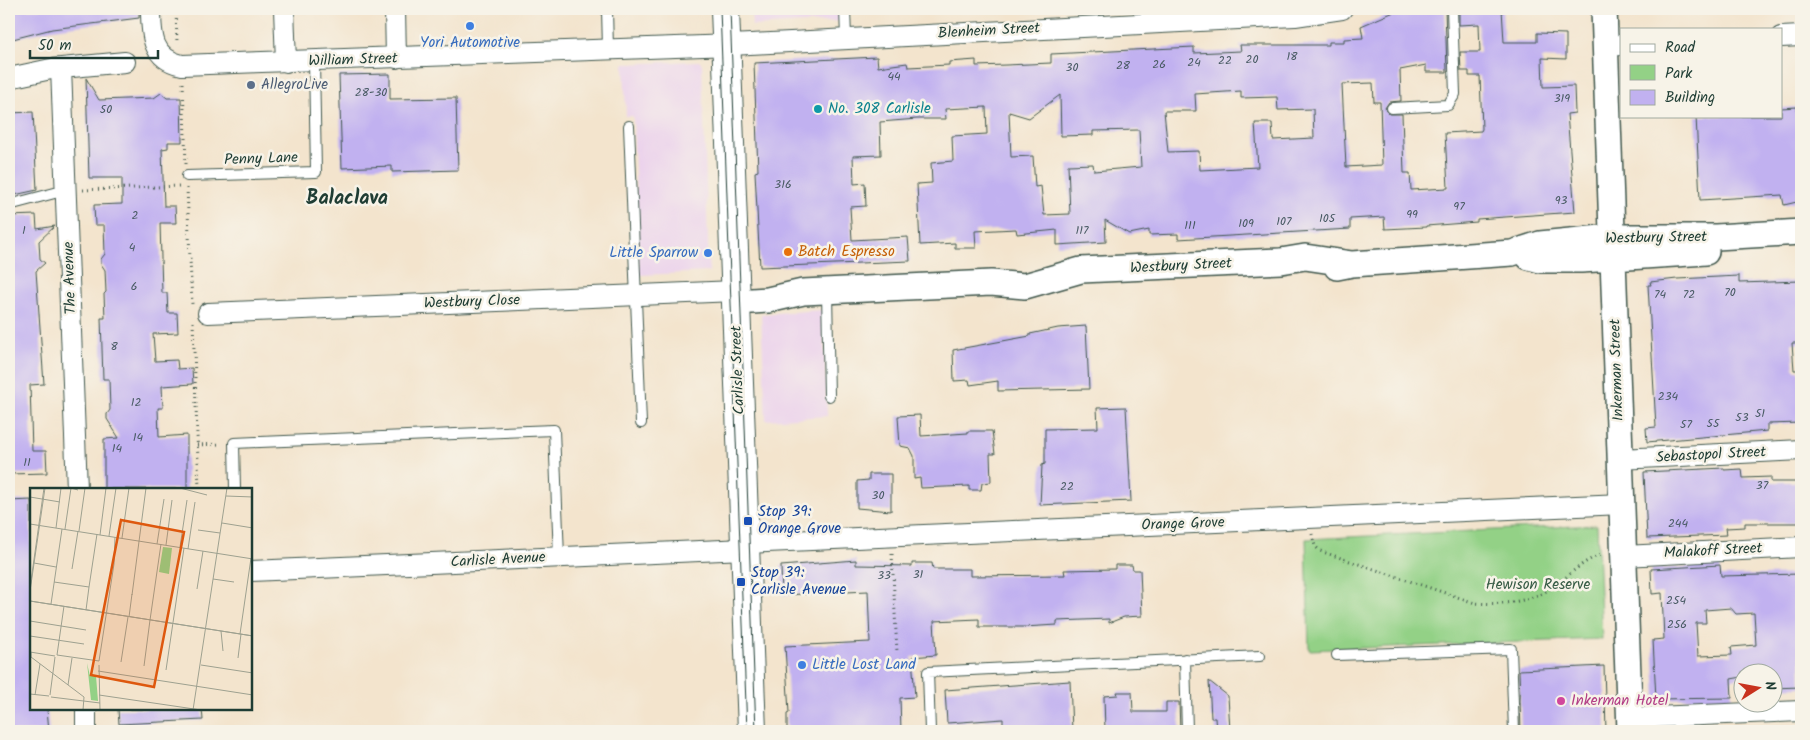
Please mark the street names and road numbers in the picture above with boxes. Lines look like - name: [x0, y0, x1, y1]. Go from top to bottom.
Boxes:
- street label: Blenheim Street: [937, 16, 1041, 46]
- street label: William Street: [308, 46, 398, 74]
- street label: Penny Lane: [224, 146, 299, 172]
- street label: Westbury Street: [1605, 225, 1707, 251]
- street label: The Avenue: [57, 241, 83, 315]
- street label: Westbury Street: [1130, 251, 1233, 281]
- street label: Westbury Close: [423, 288, 521, 316]
- street label: Inkerman Street: [1603, 318, 1631, 422]
- street label: Carlisle Street: [724, 325, 752, 415]
- street label: Sebastopol Street: [1655, 440, 1767, 470]
- street label: Orange Grove: [1141, 511, 1225, 537]
- street label: Malakoff Street: [1663, 536, 1763, 566]
- street label: Carlisle Avenue: [450, 546, 546, 574]

